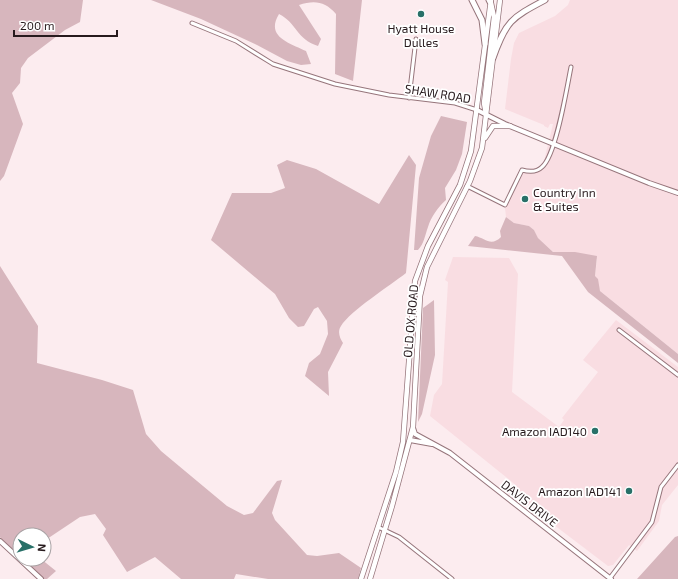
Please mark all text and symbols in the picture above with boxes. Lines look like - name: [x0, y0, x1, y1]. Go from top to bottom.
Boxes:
- marker: Hyatt House Dulles: [416, 9, 426, 19]
- scale bar: [14, 12, 117, 38]
- text: 200 m: [20, 18, 54, 32]
- place label: Hyatt House Dulles: [388, 21, 454, 49]
- street label: SHAW ROAD: [404, 81, 472, 105]
- place label: Country Inn & Suites: [533, 185, 596, 213]
- marker: Country Inn & Suites: [520, 194, 530, 204]
- street label: OLD OX ROAD: [400, 284, 420, 358]
- place label: Amazon IAD140: [502, 424, 587, 438]
- marker: Amazon IAD140: [590, 426, 600, 436]
- street label: DAVIS DRIVE: [499, 477, 561, 529]
- place label: Amazon IAD141: [538, 484, 621, 498]
- marker: Amazon IAD141: [624, 486, 634, 496]
- north arrow: [12, 527, 52, 567]
- text: N: [36, 543, 49, 552]

